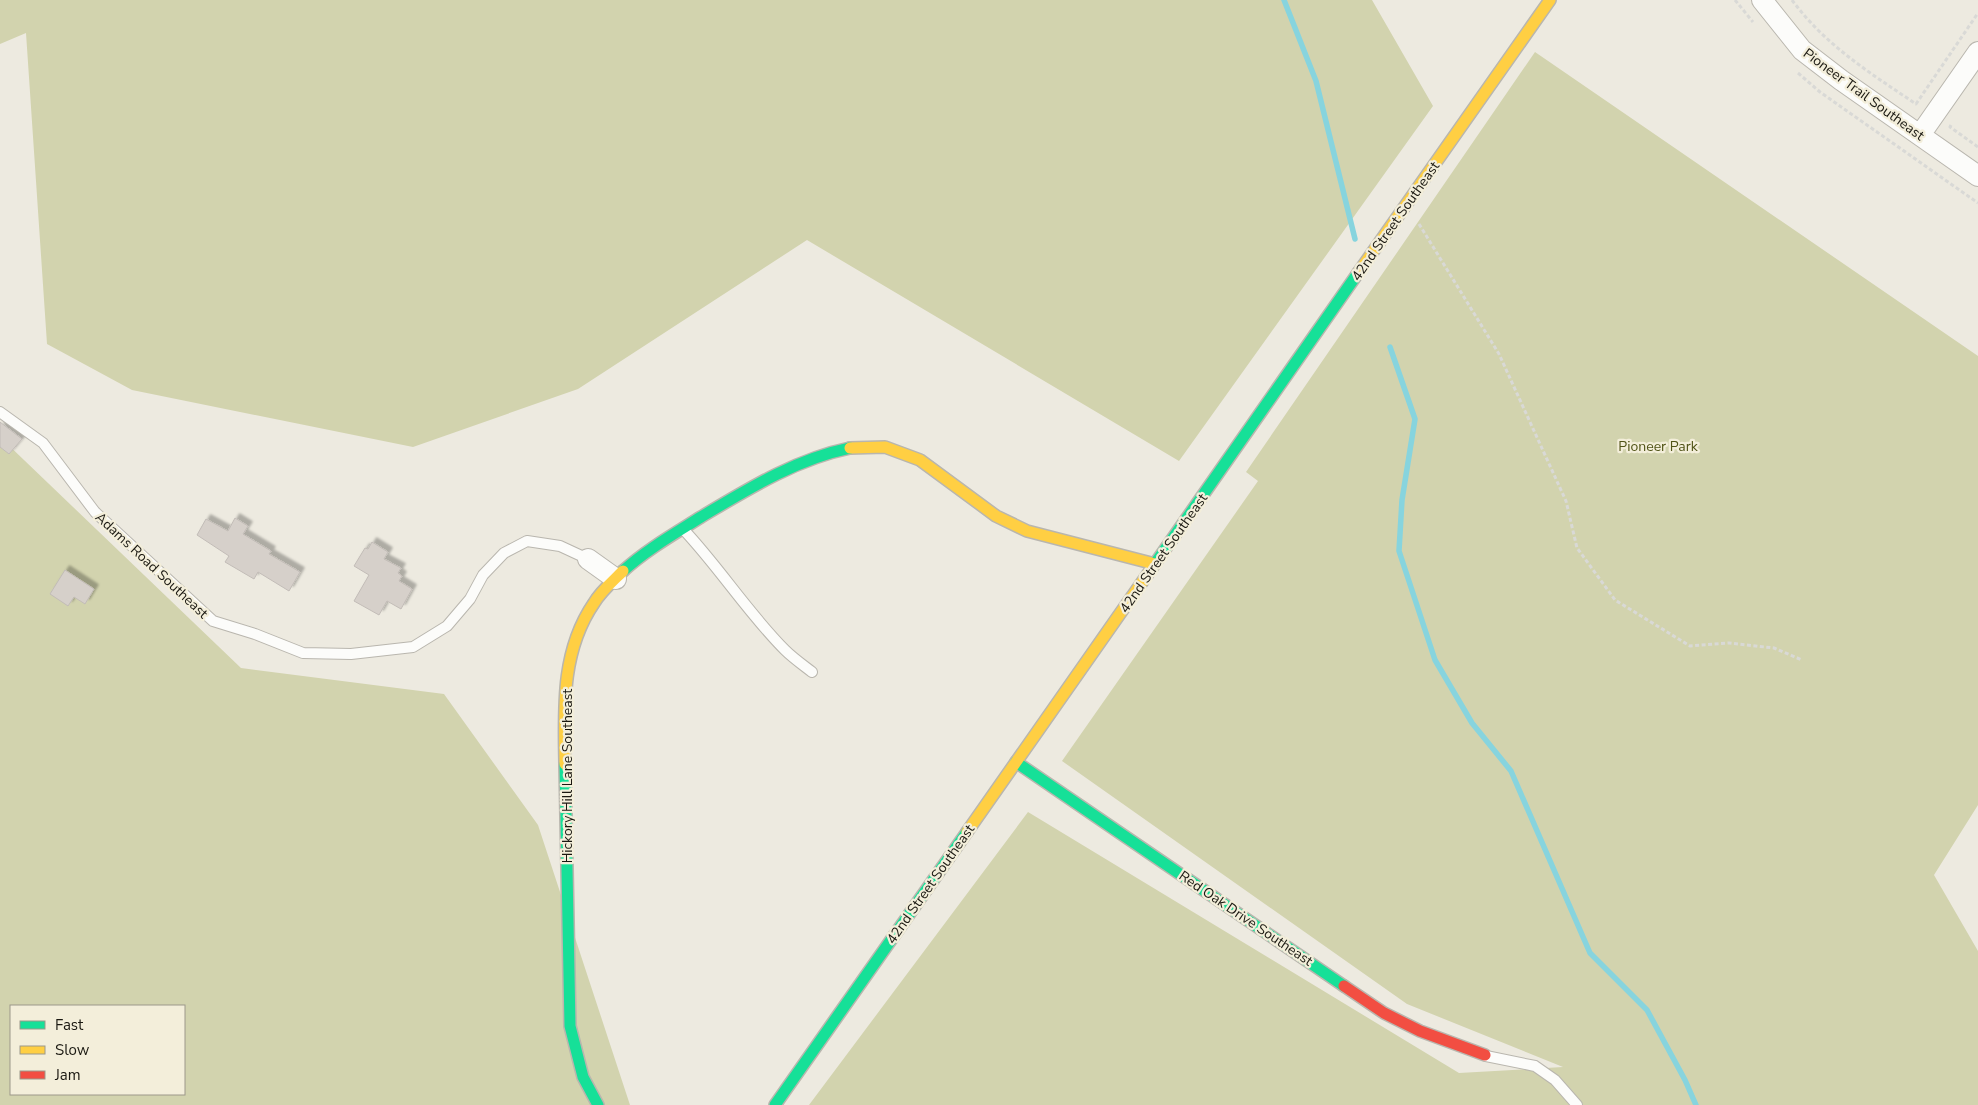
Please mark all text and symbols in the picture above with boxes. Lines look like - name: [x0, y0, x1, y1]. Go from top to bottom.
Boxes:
- street label: Pioneer Trail Southeast: [1799, 44, 1928, 145]
- street label: 42nd Street Southeast: [1347, 158, 1444, 285]
- park label: Pioneer Park: [1618, 437, 1699, 456]
- street label: 42nd Street Southeast: [1115, 490, 1212, 617]
- street label: Adams Road Southeast: [91, 508, 212, 623]
- street label: Hickory Hill Lane Southeast: [558, 689, 577, 863]
- street label: 42nd Street Southeast: [882, 821, 979, 948]
- street label: Red Oak Drive Southeast: [1175, 866, 1316, 970]
- legend: [10, 1005, 185, 1095]
- text: Fast: [55, 1015, 84, 1035]
- text: Slow: [55, 1040, 90, 1060]
- text: Jam: [54, 1065, 81, 1085]

